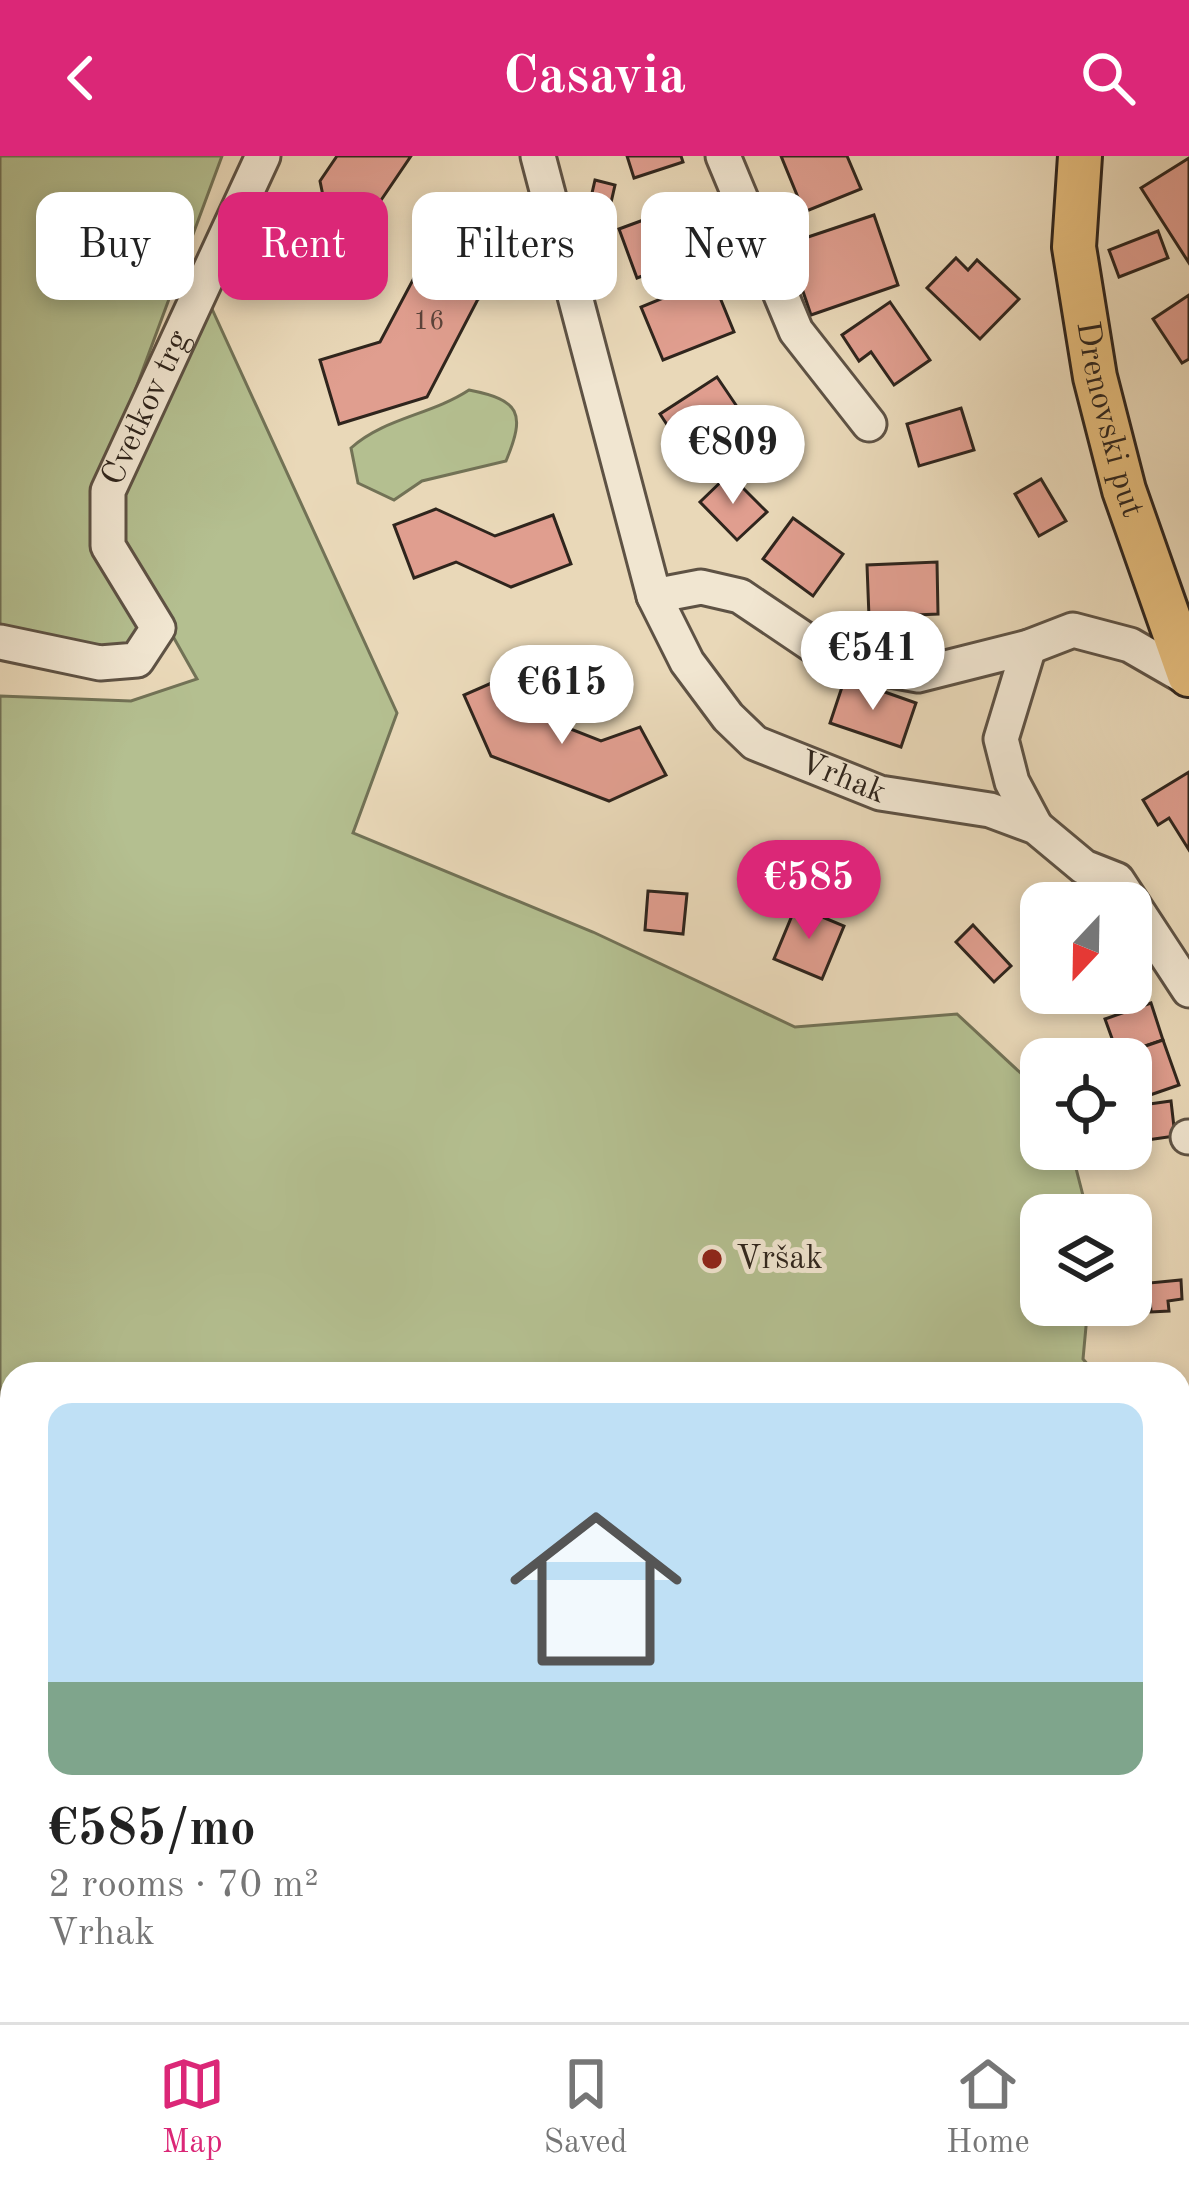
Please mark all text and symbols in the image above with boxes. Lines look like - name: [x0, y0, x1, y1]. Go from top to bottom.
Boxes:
- icon: back: [48, 45, 114, 111]
- icon: search: [1075, 45, 1141, 111]
- text: Casavia: [503, 51, 686, 105]
- chip: Buy: [36, 192, 194, 300]
- chip: Rent: [218, 192, 388, 300]
- chip: Filters: [412, 192, 617, 300]
- chip: New: [641, 192, 809, 300]
- house number: 16: [413, 308, 445, 335]
- street label: Drenovski put: [1070, 319, 1149, 522]
- street label: Cvetkov trg: [96, 325, 196, 491]
- pin: €809: [662, 405, 804, 507]
- text: €809: [688, 424, 778, 463]
- pin: €541: [802, 611, 944, 713]
- text: €541: [828, 630, 918, 669]
- pin: €615: [491, 645, 633, 747]
- text: €615: [517, 664, 607, 703]
- street label: Vrhak: [794, 746, 890, 810]
- pin: €585: [738, 840, 880, 942]
- text: €585: [764, 859, 854, 898]
- north arrow: [1020, 882, 1152, 1014]
- map controls: [1020, 882, 1152, 1326]
- button: locate: [1020, 1038, 1152, 1170]
- button: layers: [1020, 1194, 1152, 1326]
- place label: Vršak: [736, 1243, 823, 1276]
- marker: Vršak: [699, 1246, 725, 1272]
- icon: home: [488, 1481, 704, 1697]
- text: €585/mo: [48, 1805, 256, 1856]
- text: 2 rooms · 70 m²: [48, 1866, 319, 1905]
- text: Vrhak: [48, 1914, 155, 1953]
- tab: Map: [159, 2051, 225, 2164]
- tab: Saved: [544, 2051, 628, 2164]
- tab: Home: [946, 2051, 1030, 2164]

